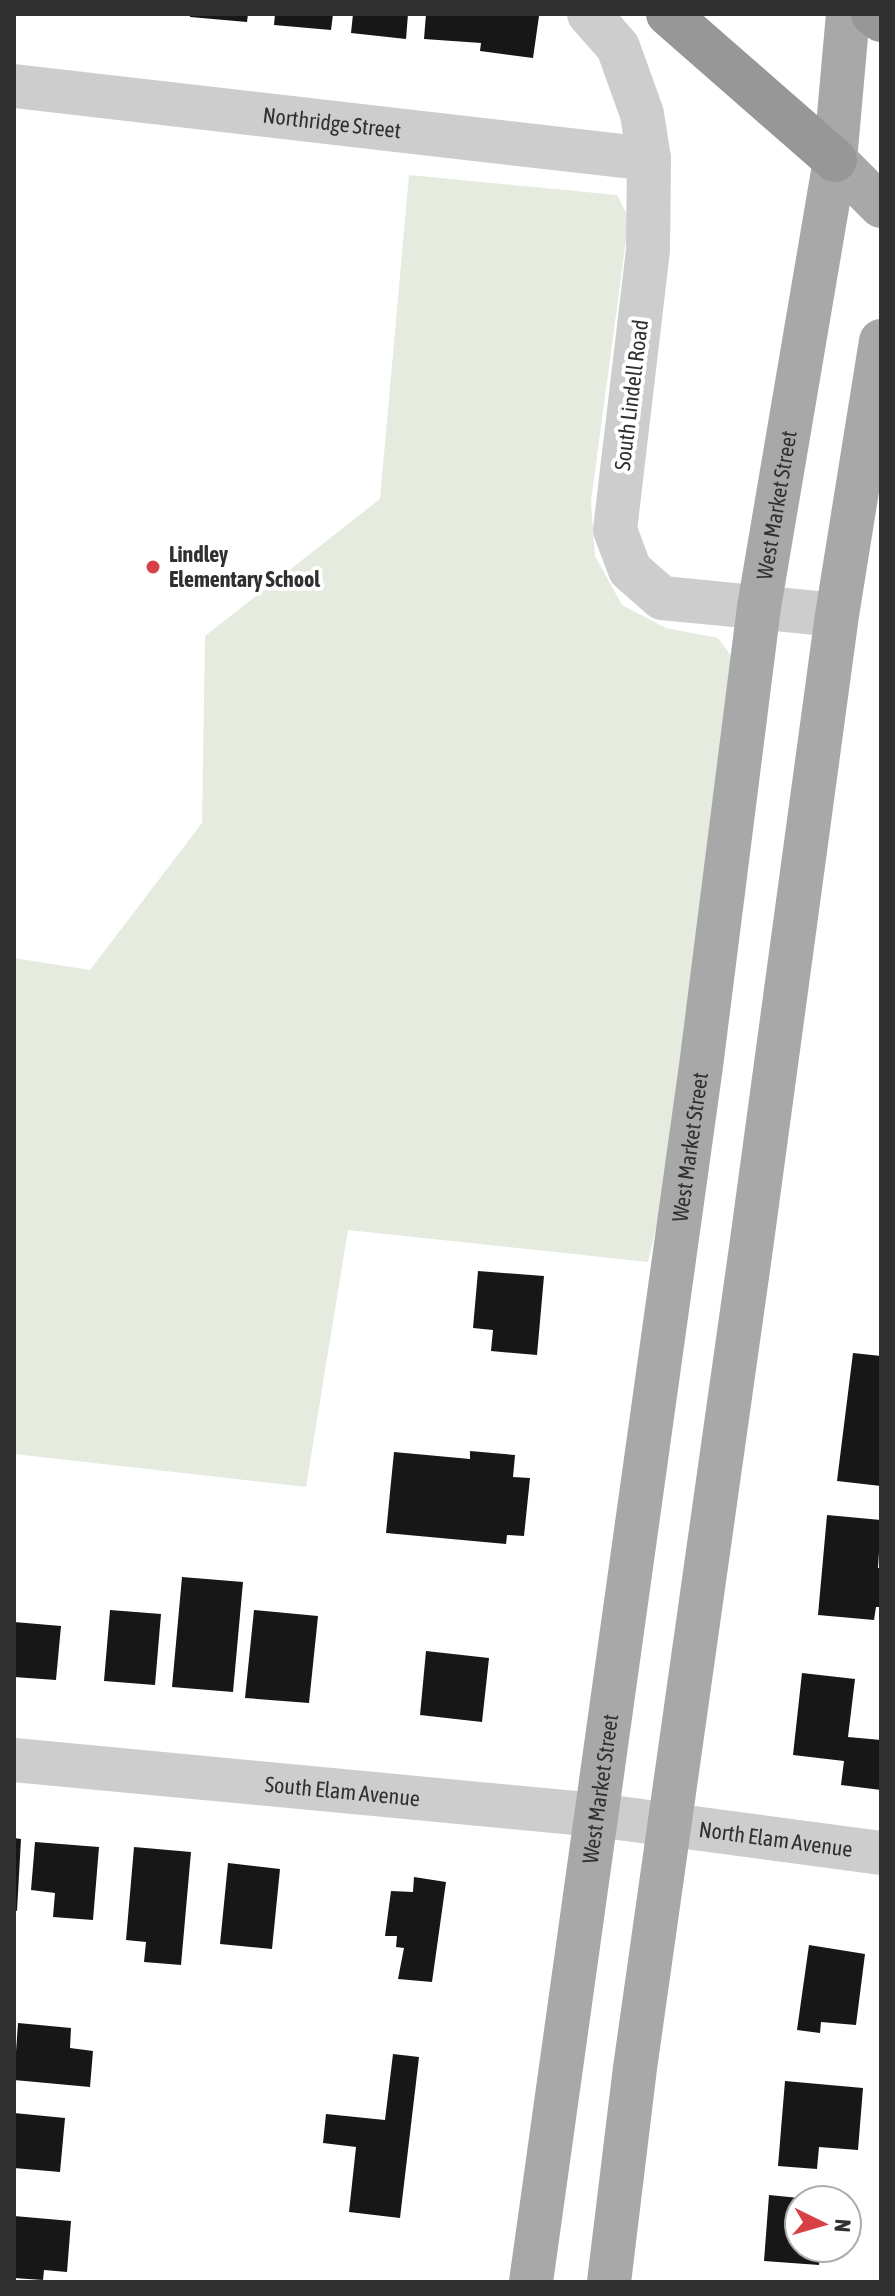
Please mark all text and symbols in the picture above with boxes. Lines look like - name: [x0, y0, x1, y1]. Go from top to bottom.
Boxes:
- street label: Northridge Street: [261, 102, 402, 143]
- street label: South Lindell Road: [609, 318, 653, 472]
- street label: West Market Street: [751, 428, 802, 581]
- place label: Lindley Elementary School: [169, 541, 321, 592]
- marker: Lindley Elementary School: [144, 558, 162, 576]
- street label: West Market Street: [666, 1071, 713, 1224]
- street label: West Market Street: [577, 1712, 623, 1865]
- street label: South Elam Avenue: [264, 1771, 421, 1811]
- street label: North Elam Avenue: [697, 1816, 854, 1862]
- north arrow: [783, 2184, 863, 2264]
- text: N: [829, 2218, 856, 2233]

